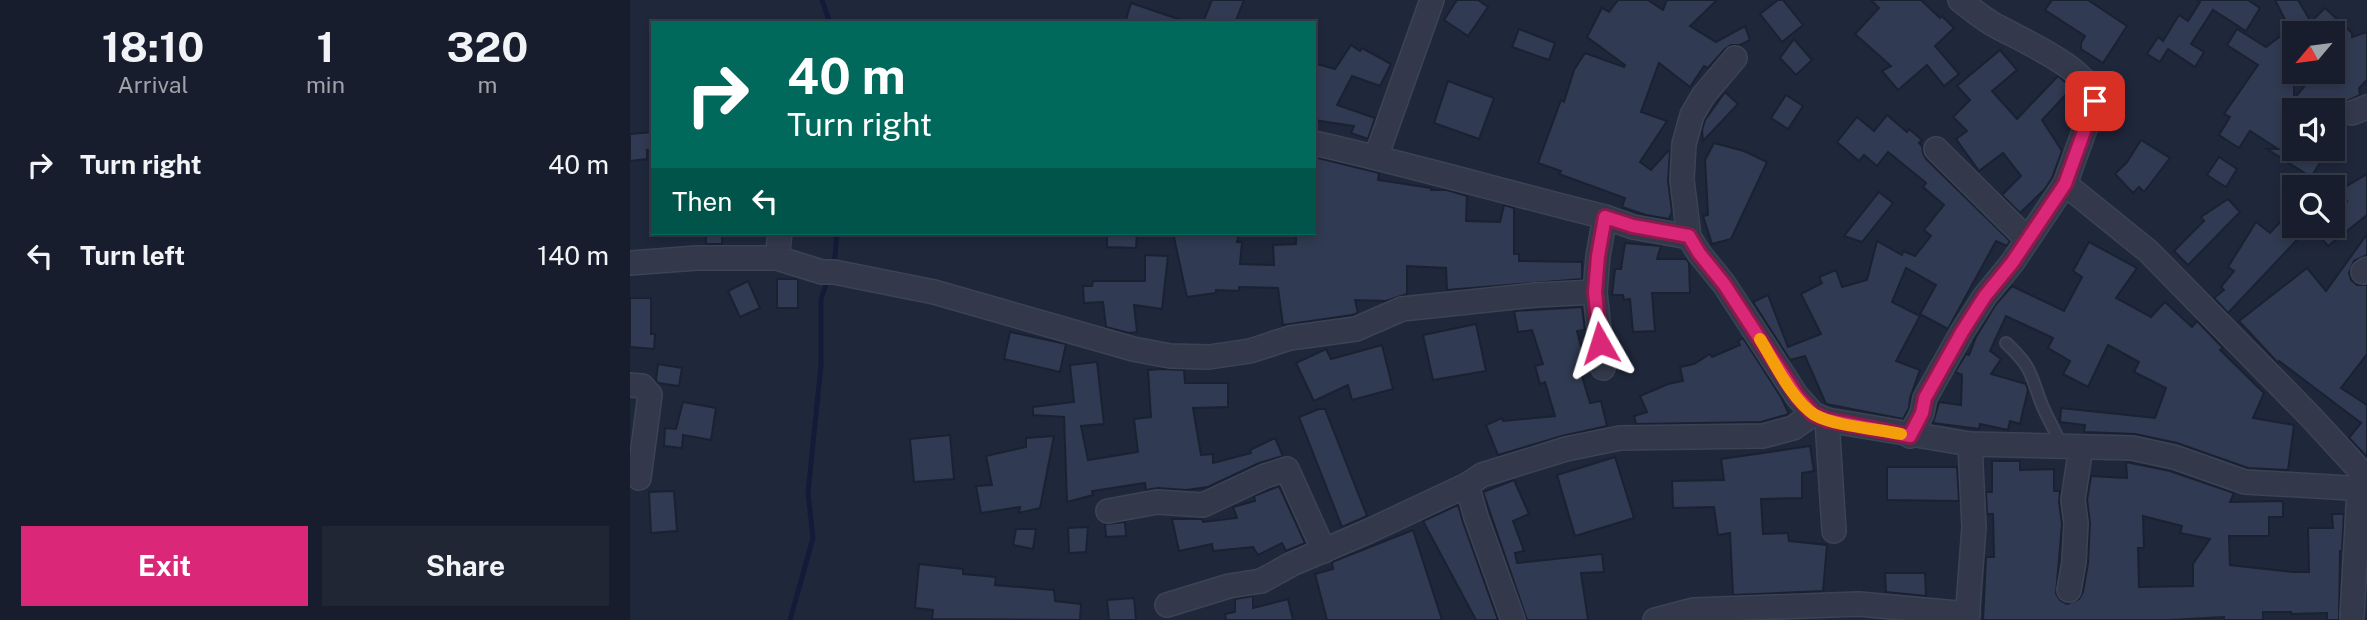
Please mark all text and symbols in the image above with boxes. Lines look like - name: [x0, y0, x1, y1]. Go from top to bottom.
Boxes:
- north arrow: [2282, 21, 2345, 84]
- map controls: [2282, 21, 2345, 238]
- text: 18:10: [102, 22, 204, 71]
- text: 1: [316, 22, 334, 71]
- text: 320: [447, 22, 528, 71]
- text: 40 m: [787, 47, 906, 105]
- icon: right: [672, 49, 763, 140]
- text: Arrival: [117, 71, 188, 98]
- text: min: [306, 71, 345, 98]
- text: m: [477, 71, 497, 98]
- pin: [2065, 71, 2125, 131]
- icon: arrive: [2076, 82, 2114, 120]
- button: sound: [2282, 98, 2345, 161]
- text: Turn right: [787, 106, 932, 143]
- icon: right: [21, 146, 59, 184]
- text: Turn right: [80, 149, 202, 180]
- text: 40 m: [548, 149, 609, 180]
- button: search: [2282, 175, 2345, 238]
- icon: left: [746, 182, 784, 220]
- text: Then: [672, 186, 732, 217]
- icon: left: [21, 237, 59, 275]
- text: Turn left: [80, 240, 185, 271]
- text: 140 m: [537, 240, 609, 271]
- position arrow: [1563, 306, 1637, 380]
- button: Exit: [21, 526, 308, 606]
- button: Share: [322, 526, 609, 606]

